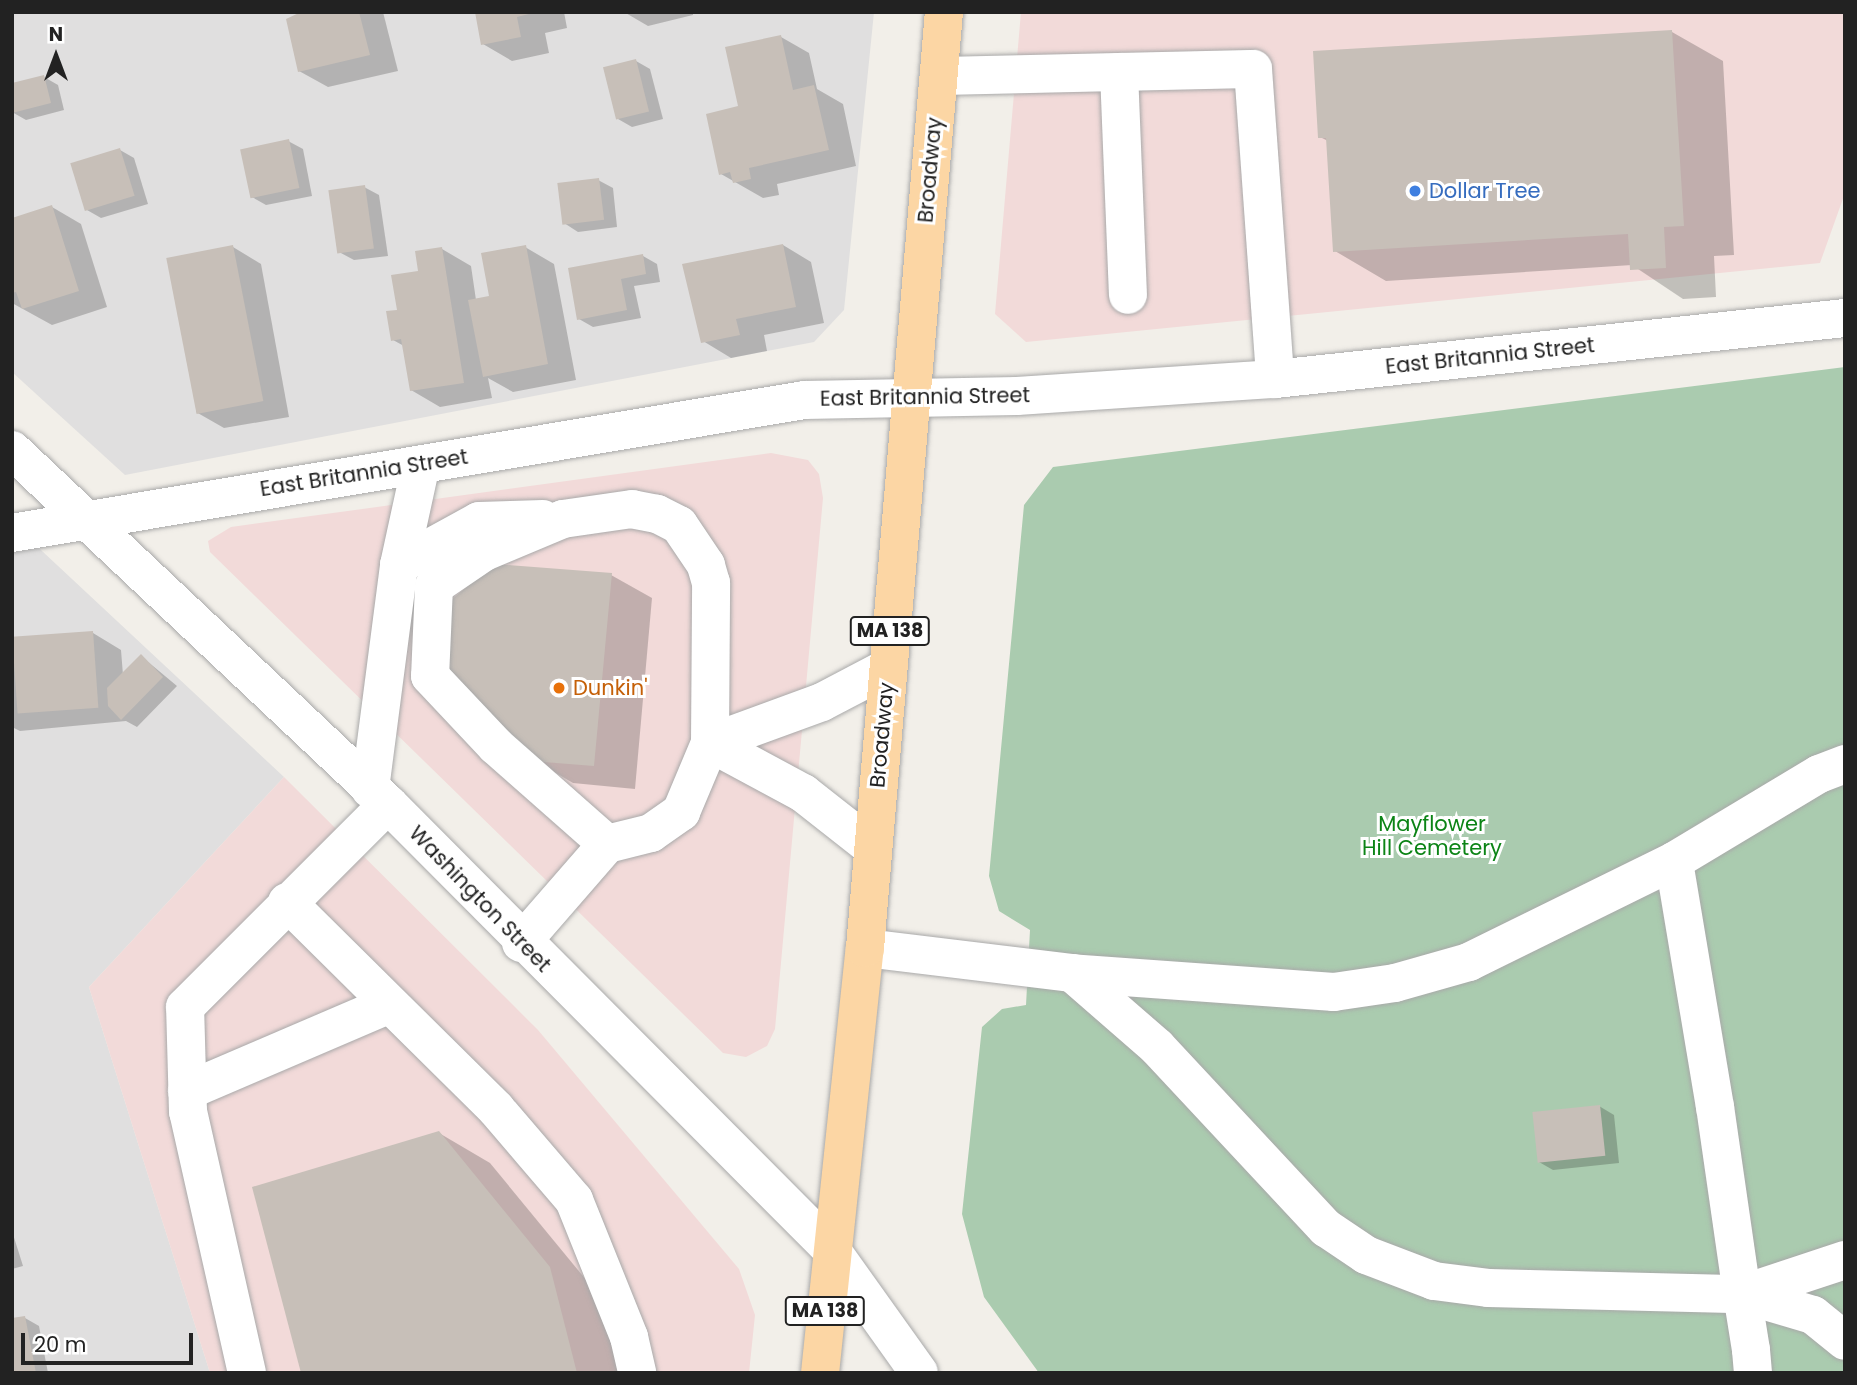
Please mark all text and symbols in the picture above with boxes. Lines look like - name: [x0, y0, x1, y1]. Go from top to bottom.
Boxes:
- north arrow: [21, 21, 91, 91]
- text: N: [49, 21, 63, 48]
- street label: Broadway: [913, 116, 947, 224]
- place label: Dollar Tree: [1429, 178, 1540, 204]
- marker: Dollar Tree: [1407, 183, 1423, 199]
- street label: East Britannia Street: [1384, 332, 1596, 380]
- street label: East Britannia Street: [820, 383, 1030, 411]
- street label: East Britannia Street: [258, 444, 470, 502]
- road number: MA 138: [850, 616, 930, 646]
- place label: Dunkin': [573, 675, 647, 701]
- marker: Dunkin': [551, 680, 567, 696]
- street label: Broadway: [865, 681, 899, 789]
- park label: Mayflower Hill Cemetery: [1362, 811, 1502, 861]
- street label: Washington Street: [404, 821, 556, 977]
- road number: MA 138: [785, 1296, 865, 1326]
- scale bar: [24, 1318, 196, 1362]
- text: 20 m: [34, 1330, 87, 1359]

